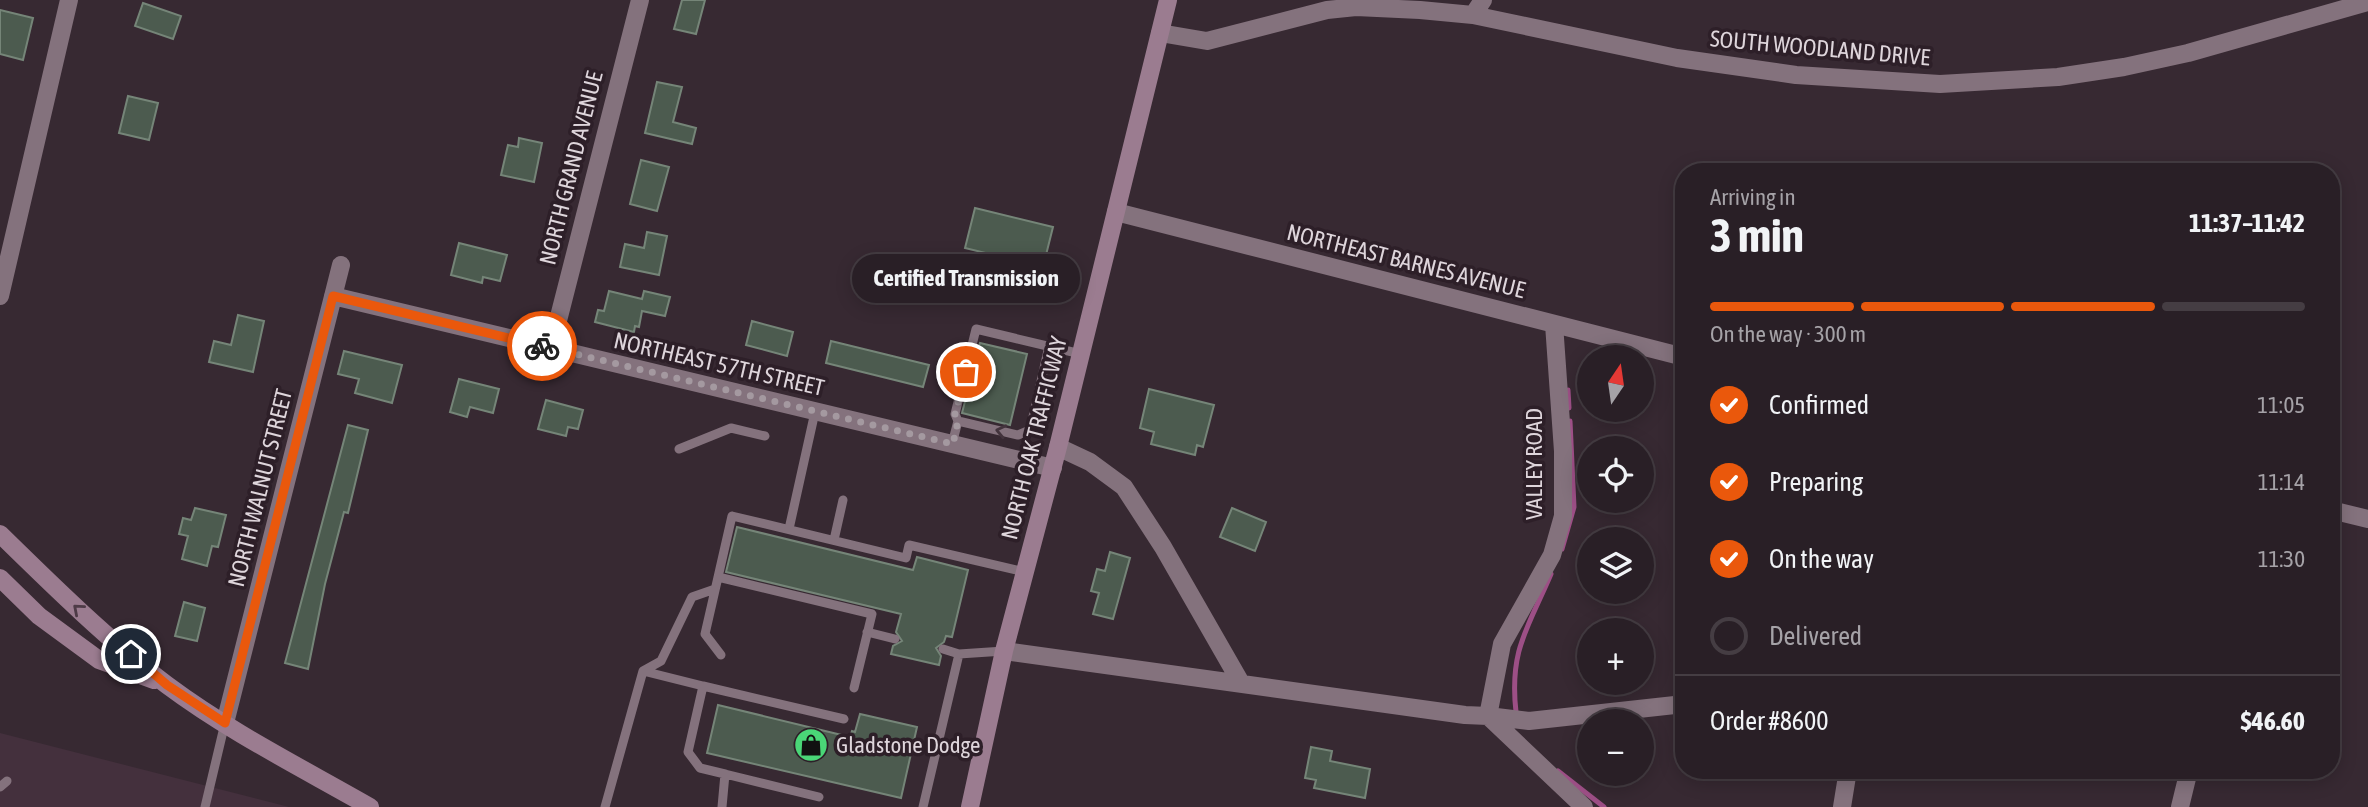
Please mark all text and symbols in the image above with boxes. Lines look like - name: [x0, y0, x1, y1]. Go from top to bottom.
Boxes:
- street label: SOUTH WOODLAND DRIVE: [1709, 25, 1931, 71]
- street label: NORTH GRAND AVENUE: [534, 68, 608, 267]
- text: Arriving in: [1710, 184, 1796, 210]
- text: 11:37–11:42: [2189, 208, 2305, 238]
- text: 3 min: [1710, 209, 1804, 262]
- street label: NORTHEAST BARNES AVENUE: [1284, 219, 1528, 303]
- callout: Certified Transmission: [852, 253, 1080, 302]
- text: Certified Transmission: [873, 265, 1059, 291]
- courier: [507, 311, 577, 381]
- text: On the way · 300 m: [1710, 321, 1866, 347]
- icon: bike: [523, 327, 561, 365]
- street label: NORTHEAST 57TH STREET: [611, 327, 827, 401]
- street label: NORTH OAK TRAFFICWAY: [996, 333, 1072, 542]
- pin: [936, 342, 996, 402]
- north arrow: [1577, 345, 1654, 422]
- map controls: [1577, 345, 1654, 786]
- icon: bag: [947, 353, 985, 391]
- street label: NORTH WALNUT STREET: [223, 386, 297, 590]
- icon: check: [1710, 386, 1748, 424]
- text: Confirmed: [1769, 390, 1869, 420]
- text: 11:05: [2257, 392, 2305, 418]
- street label: VALLEY ROAD: [1521, 408, 1547, 520]
- one-way arrow: [995, 425, 1007, 439]
- button: locate: [1577, 436, 1654, 513]
- icon: check: [1710, 463, 1748, 501]
- text: Preparing: [1769, 467, 1863, 497]
- text: 11:14: [2258, 469, 2305, 495]
- button: layers: [1577, 527, 1654, 604]
- icon: check: [1710, 540, 1748, 578]
- text: On the way: [1769, 544, 1874, 574]
- text: 11:30: [2258, 546, 2305, 572]
- one-way arrow: [74, 605, 87, 617]
- button: +: [1577, 618, 1654, 695]
- text: Delivered: [1769, 621, 1862, 651]
- pin: [101, 624, 161, 684]
- icon: home: [112, 635, 150, 673]
- text: Order #8600: [1710, 706, 1829, 736]
- text: $46.60: [2241, 706, 2305, 736]
- button: −: [1577, 709, 1654, 786]
- shop icon: Gladstone Dodge: [792, 726, 830, 764]
- place label: Gladstone Dodge: [836, 732, 980, 758]

